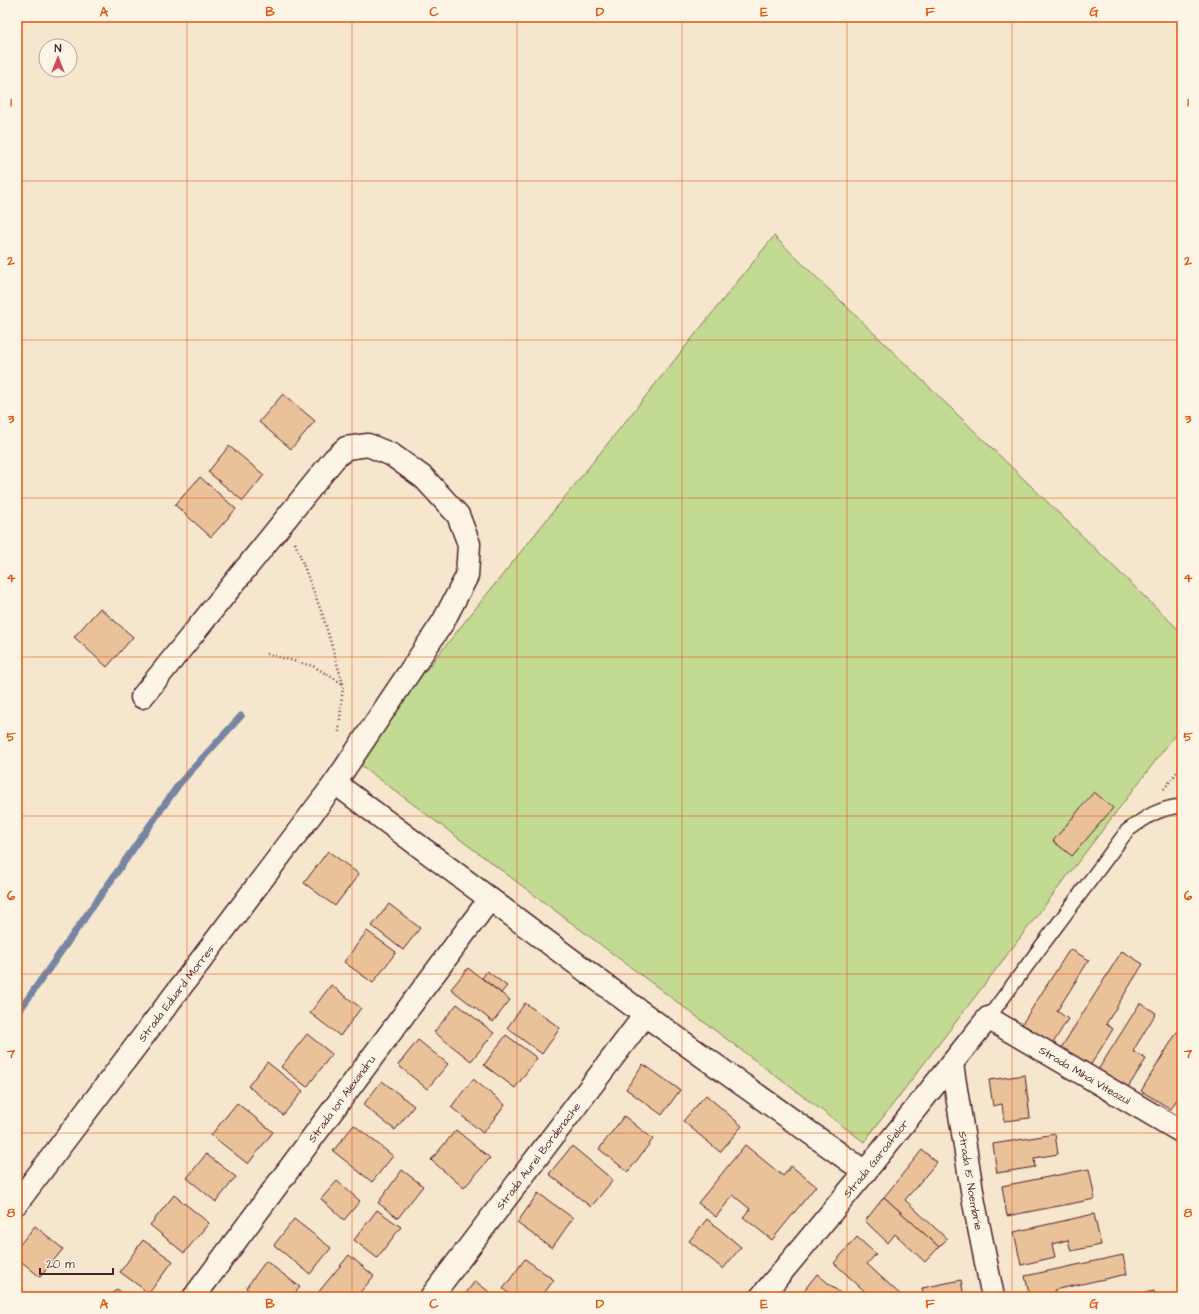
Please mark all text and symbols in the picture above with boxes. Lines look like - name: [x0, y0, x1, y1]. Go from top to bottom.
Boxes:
- text: A: [100, 3, 109, 21]
- text: B: [265, 3, 275, 21]
- text: C: [429, 3, 439, 21]
- text: D: [596, 3, 605, 21]
- text: E: [760, 3, 768, 21]
- text: F: [925, 3, 935, 21]
- text: G: [1089, 3, 1099, 21]
- north arrow: [38, 38, 78, 78]
- text: N: [55, 41, 62, 56]
- text: 1: [10, 93, 12, 111]
- text: 1: [1187, 93, 1189, 111]
- text: 2: [6, 252, 15, 270]
- text: 2: [1183, 252, 1192, 270]
- text: 3: [7, 410, 15, 428]
- text: 3: [1184, 410, 1192, 428]
- text: 4: [7, 569, 16, 587]
- text: 4: [1184, 569, 1193, 587]
- text: 5: [6, 728, 16, 746]
- text: 5: [1183, 728, 1193, 746]
- text: 6: [7, 887, 16, 905]
- text: 6: [1184, 887, 1193, 905]
- street label: Strada Eduard Morres: [135, 942, 218, 1045]
- street label: Strada Mihai Viteazul: [1036, 1042, 1134, 1108]
- text: 7: [6, 1045, 16, 1063]
- text: 7: [1183, 1045, 1193, 1063]
- street label: Strada Ion Alexandru: [304, 1052, 379, 1146]
- street label: Strada Aurel Bordenache: [493, 1100, 584, 1213]
- street label: Strada Garoafelor: [840, 1116, 912, 1201]
- street label: Strada 15 Noembrie: [955, 1130, 986, 1231]
- text: 8: [7, 1204, 16, 1222]
- text: 8: [1184, 1204, 1193, 1222]
- scale bar: [40, 1250, 113, 1276]
- text: 20 m: [46, 1256, 75, 1273]
- text: A: [100, 1295, 109, 1313]
- text: B: [265, 1295, 275, 1313]
- text: C: [429, 1295, 439, 1313]
- text: D: [596, 1295, 605, 1313]
- text: E: [760, 1295, 768, 1313]
- text: F: [925, 1295, 935, 1313]
- text: G: [1089, 1295, 1099, 1313]

